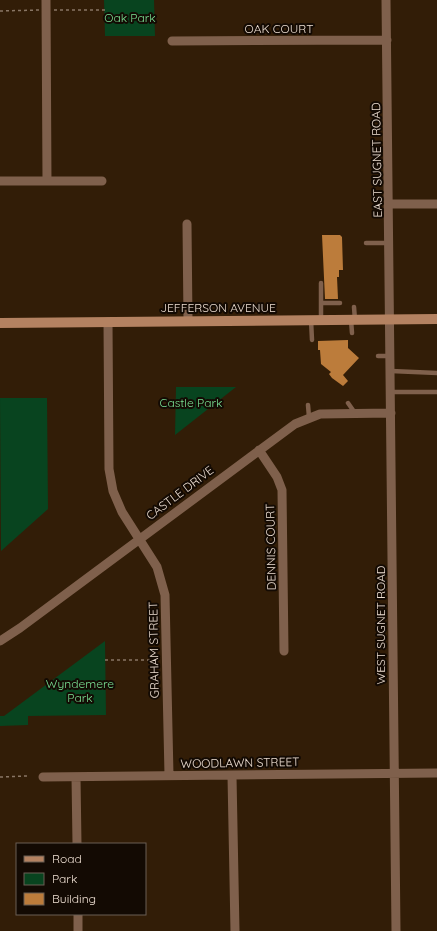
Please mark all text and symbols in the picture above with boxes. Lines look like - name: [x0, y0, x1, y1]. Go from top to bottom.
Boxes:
- park label: Oak Park: [104, 10, 156, 25]
- street label: OAK COURT: [245, 21, 313, 36]
- street label: EAST SUGNET ROAD: [368, 102, 385, 218]
- street label: JEFFERSON AVENUE: [160, 300, 276, 315]
- park label: Castle Park: [160, 395, 222, 410]
- street label: CASTLE DRIVE: [143, 462, 217, 523]
- street label: DENNIS COURT: [262, 504, 279, 590]
- street label: WEST SUGNET ROAD: [373, 565, 388, 684]
- street label: GRAHAM STREET: [145, 602, 162, 698]
- park label: Wyndemere Park: [46, 676, 114, 705]
- street label: WOODLAWN STREET: [180, 754, 300, 771]
- legend: [16, 843, 146, 915]
- text: Road: [52, 851, 82, 866]
- text: Park: [52, 871, 77, 886]
- text: Building: [52, 891, 96, 906]

